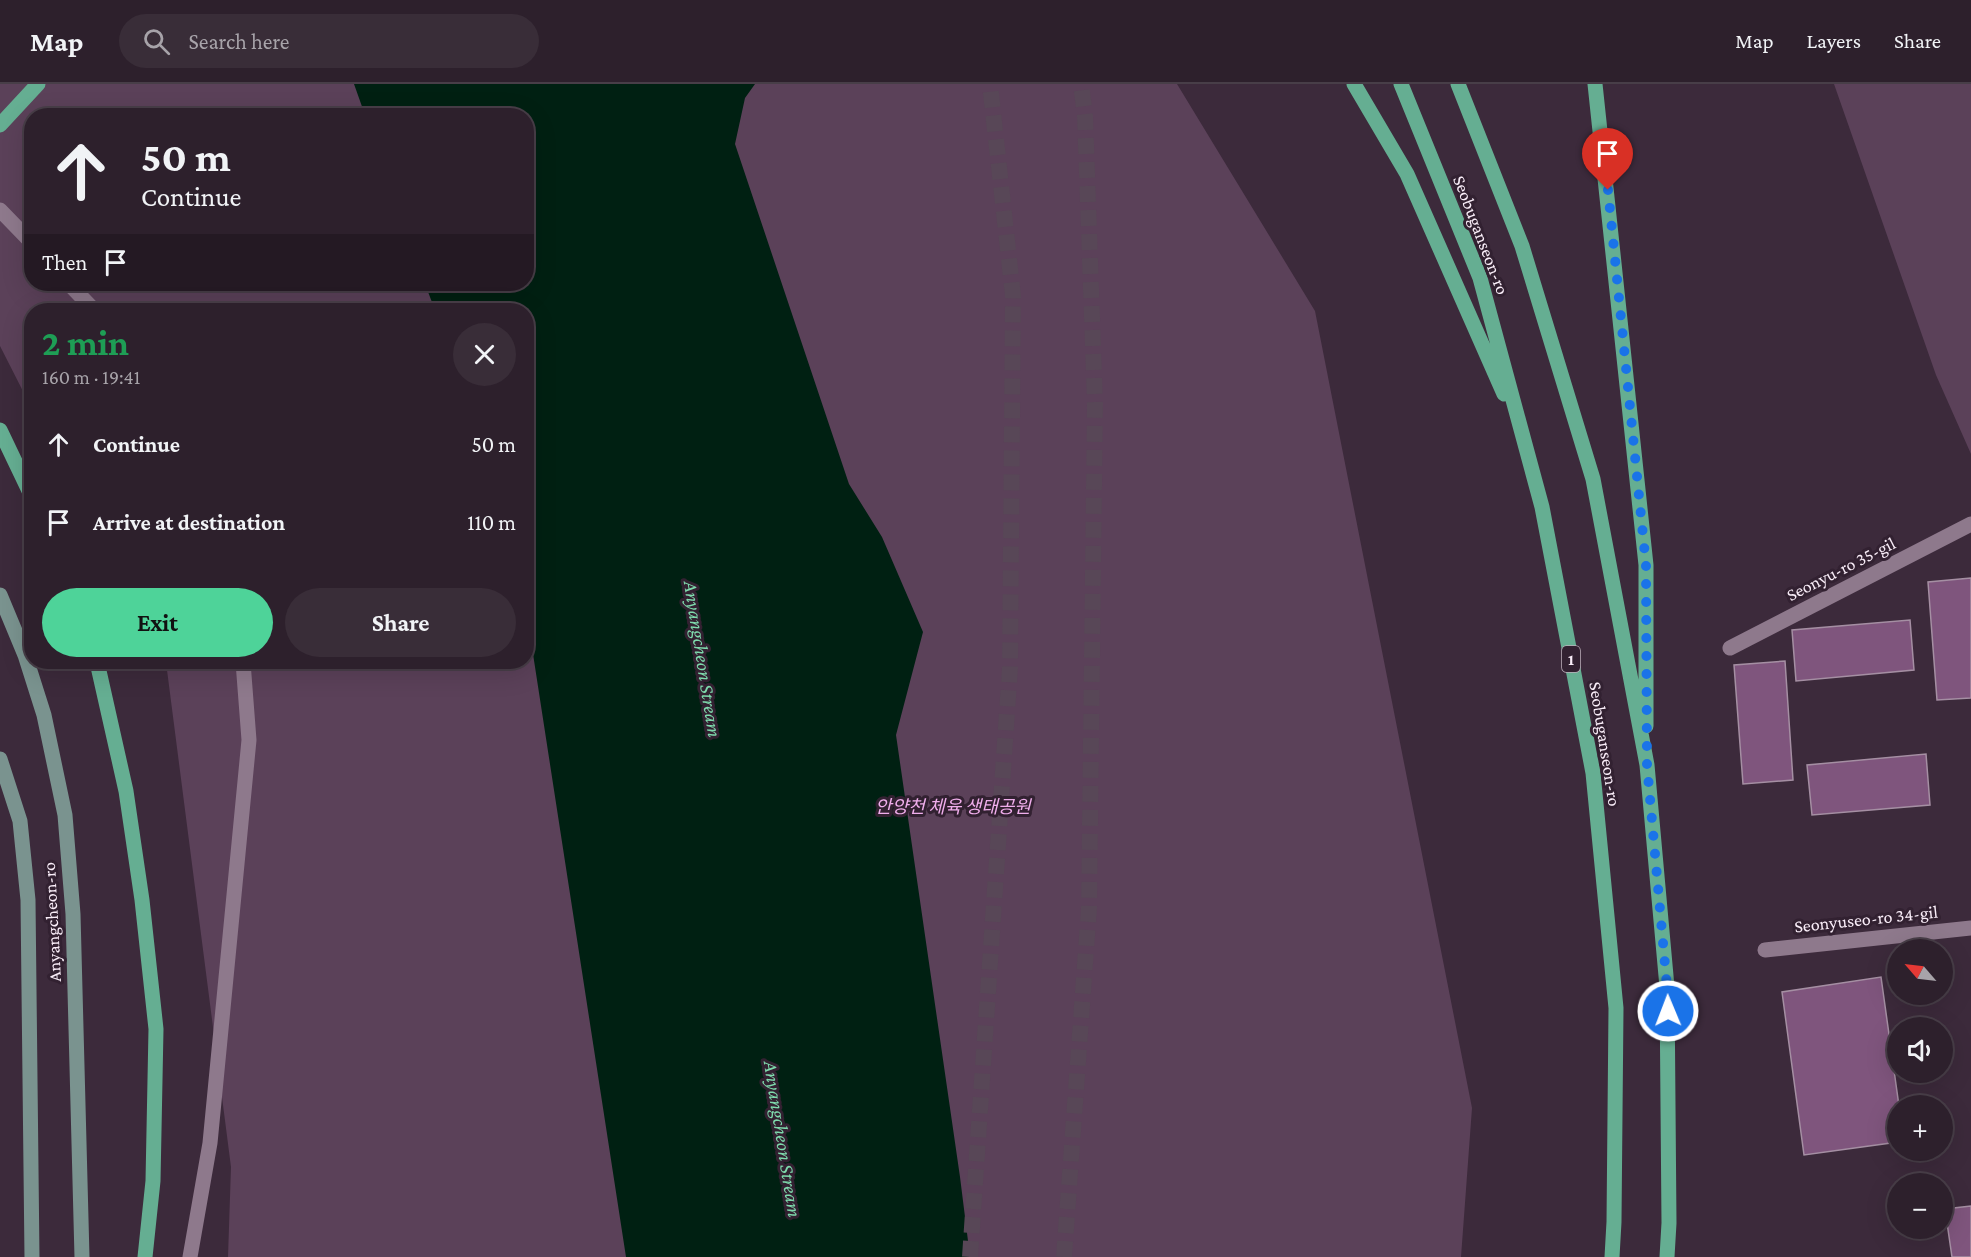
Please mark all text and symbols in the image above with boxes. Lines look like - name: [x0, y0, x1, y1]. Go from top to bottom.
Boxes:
- search box: [119, 14, 539, 68]
- icon: search: [140, 25, 173, 58]
- text: Map: [30, 26, 83, 57]
- text: Search here: [188, 29, 289, 54]
- text: Map: [1735, 29, 1774, 53]
- text: Layers: [1807, 29, 1861, 53]
- text: Share: [1894, 29, 1941, 53]
- pin: [1582, 128, 1633, 190]
- icon: ahead: [42, 132, 120, 210]
- text: 50 m: [141, 133, 231, 180]
- icon: arrive: [1591, 137, 1624, 170]
- street label: Seobuganseon-ro: [1449, 173, 1513, 297]
- text: Continue: [141, 182, 241, 212]
- icon: arrive: [99, 246, 132, 279]
- text: Then: [42, 250, 87, 275]
- text: 2 min: [42, 323, 129, 363]
- button: close: [453, 323, 516, 386]
- text: 160 m · 19:41: [42, 366, 140, 388]
- icon: ahead: [42, 428, 75, 461]
- text: Continue: [93, 432, 180, 457]
- text: 50 m: [471, 432, 516, 457]
- icon: arrive: [42, 506, 75, 539]
- text: Arrive at destination: [93, 510, 285, 535]
- text: 110 m: [467, 510, 516, 535]
- street label: Seonyu-ro 35-gil: [1783, 533, 1899, 605]
- water label: Anyangcheon Stream: [679, 578, 726, 739]
- button: Exit: [42, 588, 273, 657]
- button: Share: [285, 588, 516, 657]
- road number: 1: [1562, 646, 1580, 672]
- street label: Seobuganseon-ro: [1585, 680, 1625, 808]
- park label: 안양천 체육 생태공원: [875, 797, 1032, 817]
- street label: Anyangcheon-ro: [39, 862, 65, 982]
- street label: Seonyuseo-ro 34-gil: [1793, 901, 1939, 936]
- north arrow: [1887, 939, 1953, 1005]
- map controls: [1887, 939, 1953, 1239]
- position arrow: [1636, 979, 1700, 1043]
- button: sound: [1887, 1017, 1953, 1083]
- water label: Anyangcheon Stream: [759, 1058, 806, 1219]
- button: +: [1887, 1095, 1953, 1161]
- button: −: [1887, 1173, 1953, 1239]

